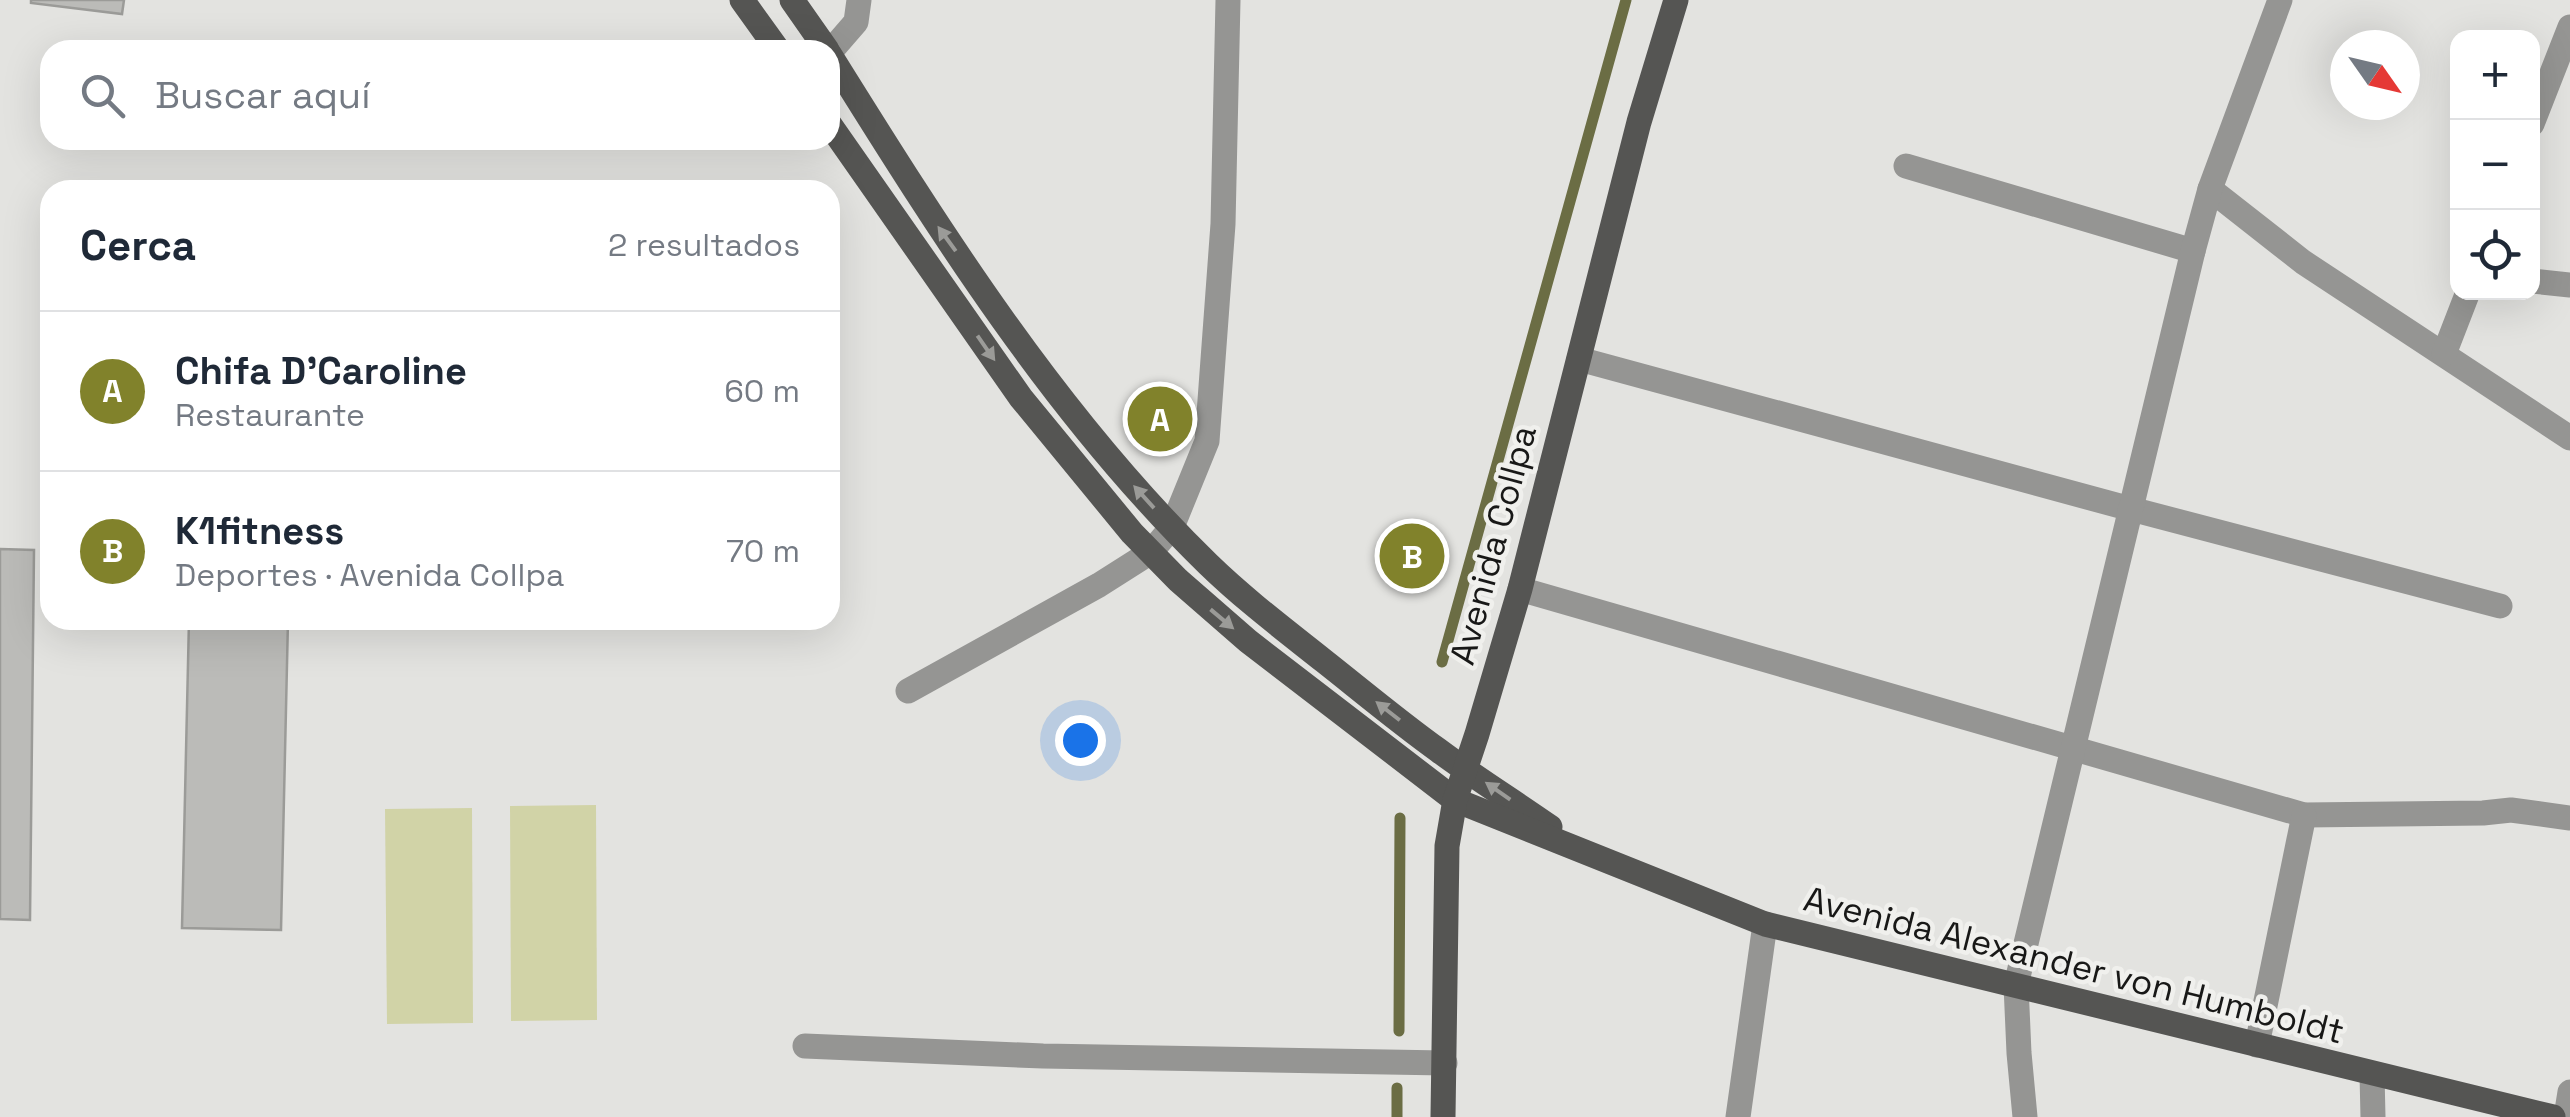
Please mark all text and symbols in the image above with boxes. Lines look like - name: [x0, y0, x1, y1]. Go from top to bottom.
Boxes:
- north arrow: [2330, 30, 2420, 120]
- map controls: [2450, 30, 2540, 300]
- button: +: [2450, 30, 2540, 120]
- search box: [40, 40, 840, 150]
- icon: search: [75, 68, 130, 123]
- text: Buscar aquí: [155, 71, 370, 119]
- button: −: [2450, 120, 2540, 210]
- button: locate: [2450, 210, 2540, 300]
- text: Cerca: [80, 219, 196, 272]
- text: 2 resultados: [608, 225, 800, 265]
- one-way arrow: [938, 226, 957, 252]
- one-way arrow: [976, 335, 995, 361]
- text: Chifa D'Caroline: [175, 347, 467, 395]
- text: A: [102, 371, 123, 411]
- text: 60 m: [724, 371, 800, 411]
- pin: A: [1128, 382, 1192, 456]
- text: Restaurante: [175, 395, 365, 435]
- street label: Avenida Collpa: [1440, 421, 1546, 669]
- one-way arrow: [1133, 485, 1156, 509]
- text: K1fitness: [175, 507, 344, 555]
- pin: B: [1380, 518, 1444, 594]
- text: B: [102, 531, 123, 571]
- text: 70 m: [726, 531, 800, 571]
- text: Deportes · Avenida Collpa: [175, 555, 564, 595]
- one-way arrow: [1209, 608, 1234, 629]
- one-way arrow: [1375, 701, 1401, 722]
- your location: [1055, 715, 1106, 766]
- one-way arrow: [1484, 782, 1511, 801]
- street label: Avenida Alexander von Humboldt: [1799, 876, 2349, 1054]

